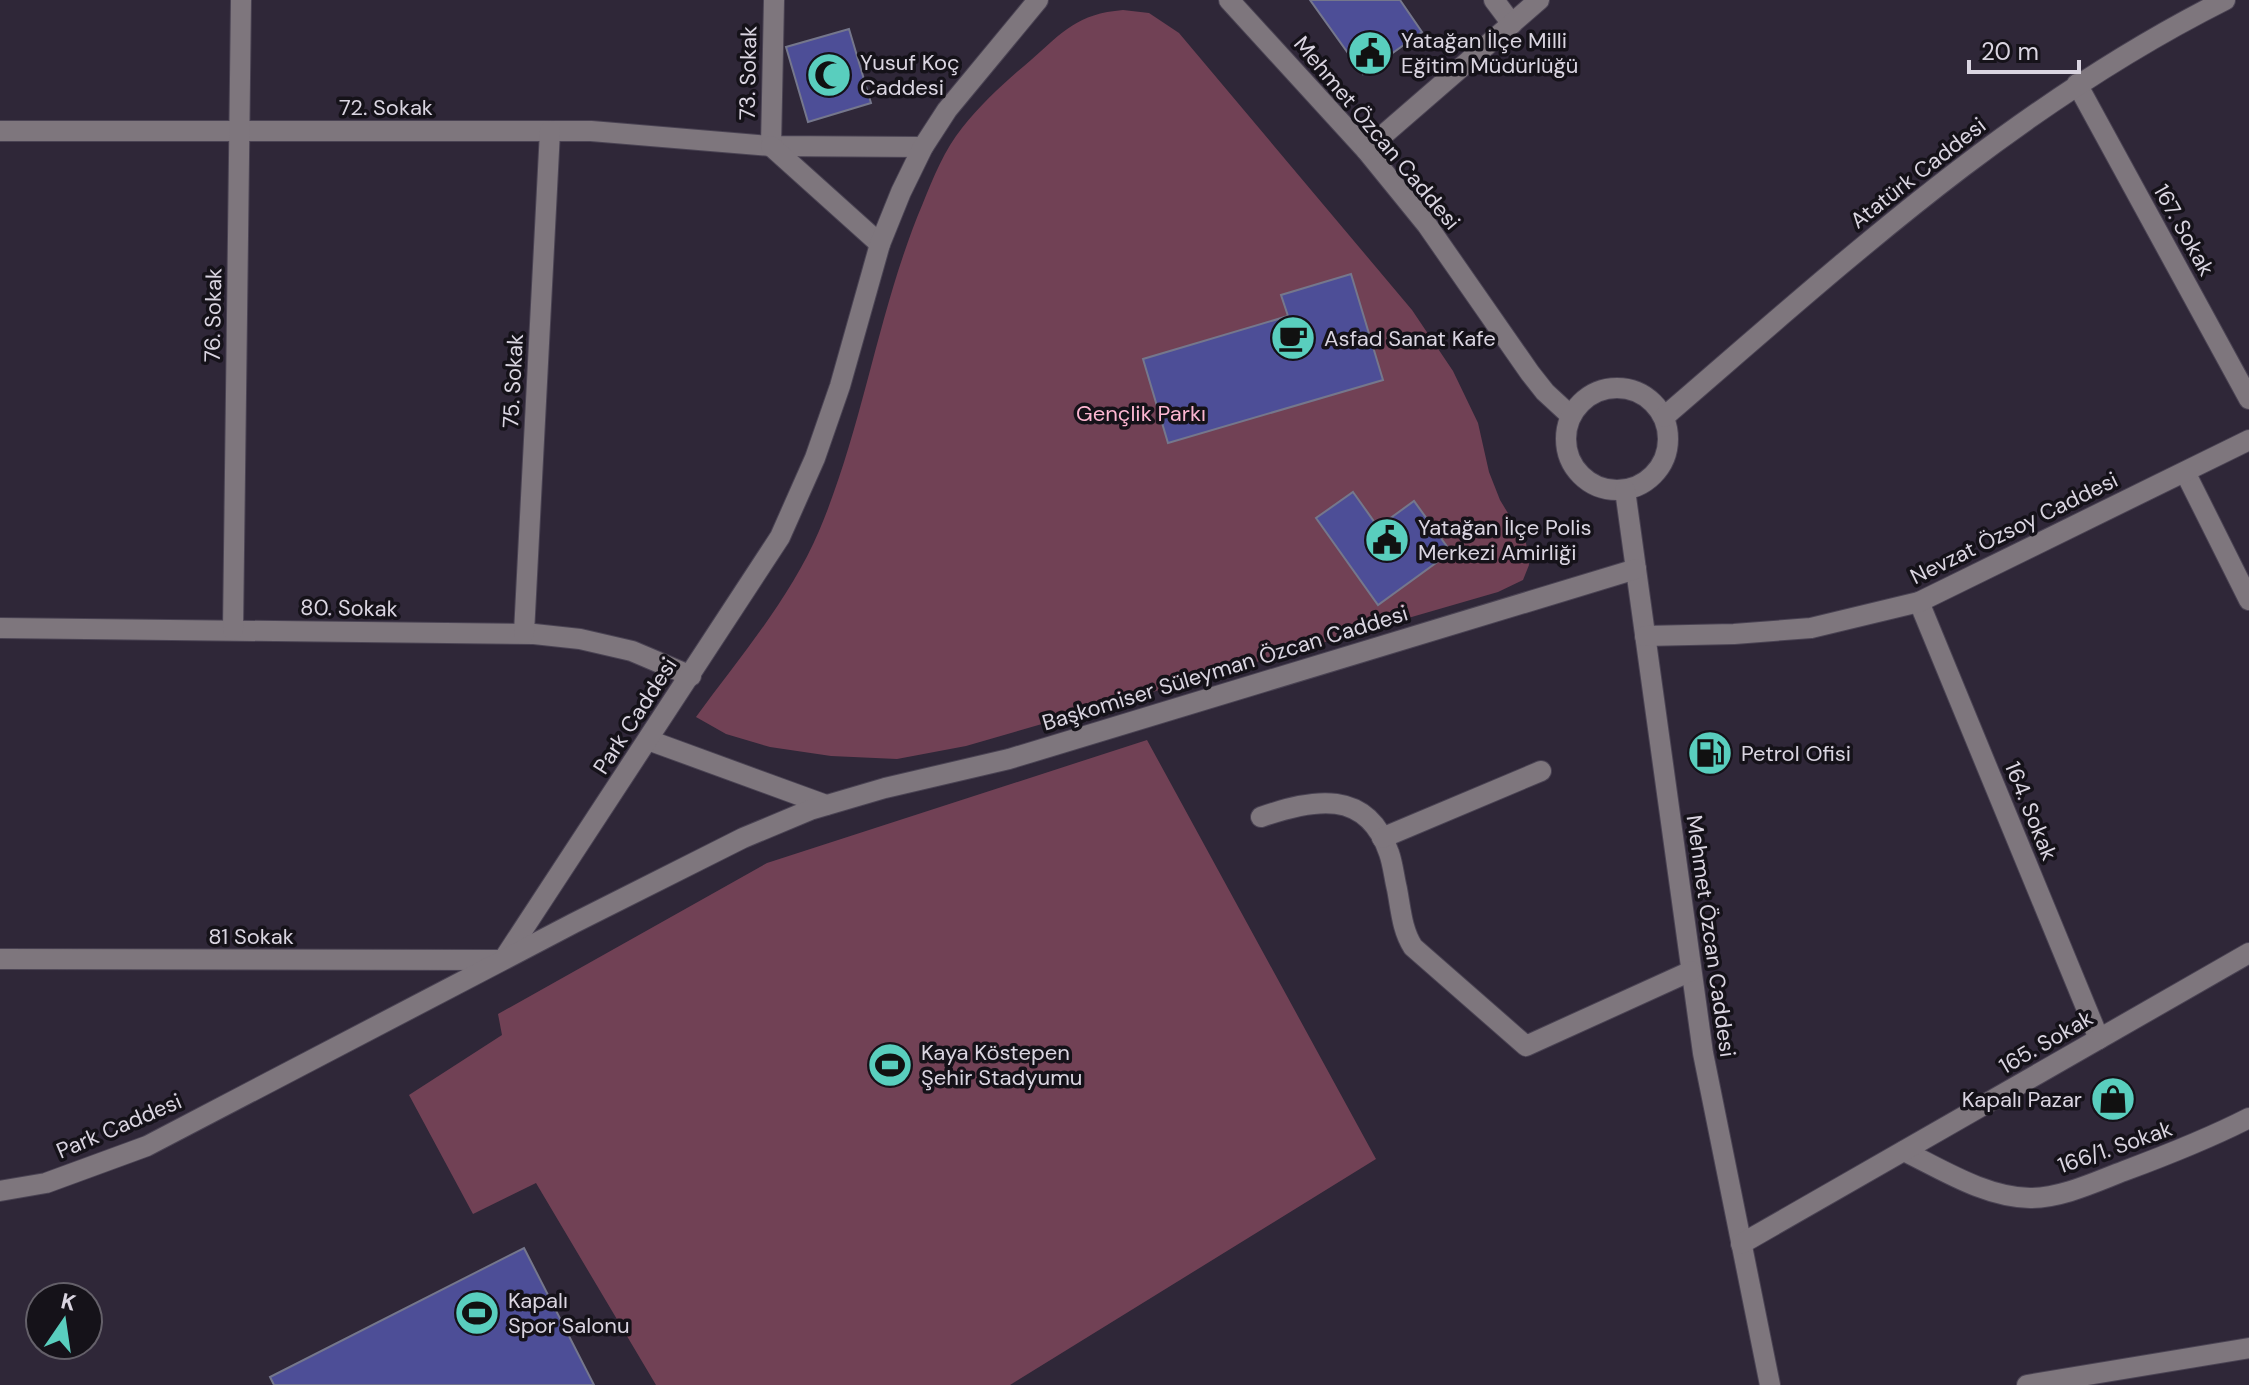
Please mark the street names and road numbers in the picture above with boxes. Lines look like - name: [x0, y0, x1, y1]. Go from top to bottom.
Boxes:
- street label: 73. Sokak: [733, 26, 763, 120]
- street label: Mehmet Özcan Caddesi: [1287, 30, 1467, 236]
- street label: 72. Sokak: [339, 93, 433, 122]
- street label: Atatürk Caddesi: [1844, 111, 1992, 235]
- street label: 167. Sokak: [2147, 179, 2221, 281]
- street label: 76. Sokak: [198, 268, 228, 362]
- street label: 75. Sokak: [496, 333, 530, 429]
- street label: Nevzat Özsoy Caddesi: [1905, 465, 2123, 591]
- street label: 80. Sokak: [300, 593, 398, 623]
- street label: Başkomiser Süleyman Özcan Caddesi: [1039, 598, 1411, 738]
- street label: Park Caddesi: [586, 652, 684, 780]
- street label: 164. Sokak: [1998, 757, 2064, 865]
- street label: Mehmet Özcan Caddesi: [1680, 813, 1742, 1059]
- street label: 81 Sokak: [208, 922, 294, 951]
- street label: 165. Sokak: [1994, 1004, 2098, 1080]
- street label: Park Caddesi: [52, 1087, 186, 1165]
- street label: 166/1. Sokak: [2054, 1114, 2176, 1180]

